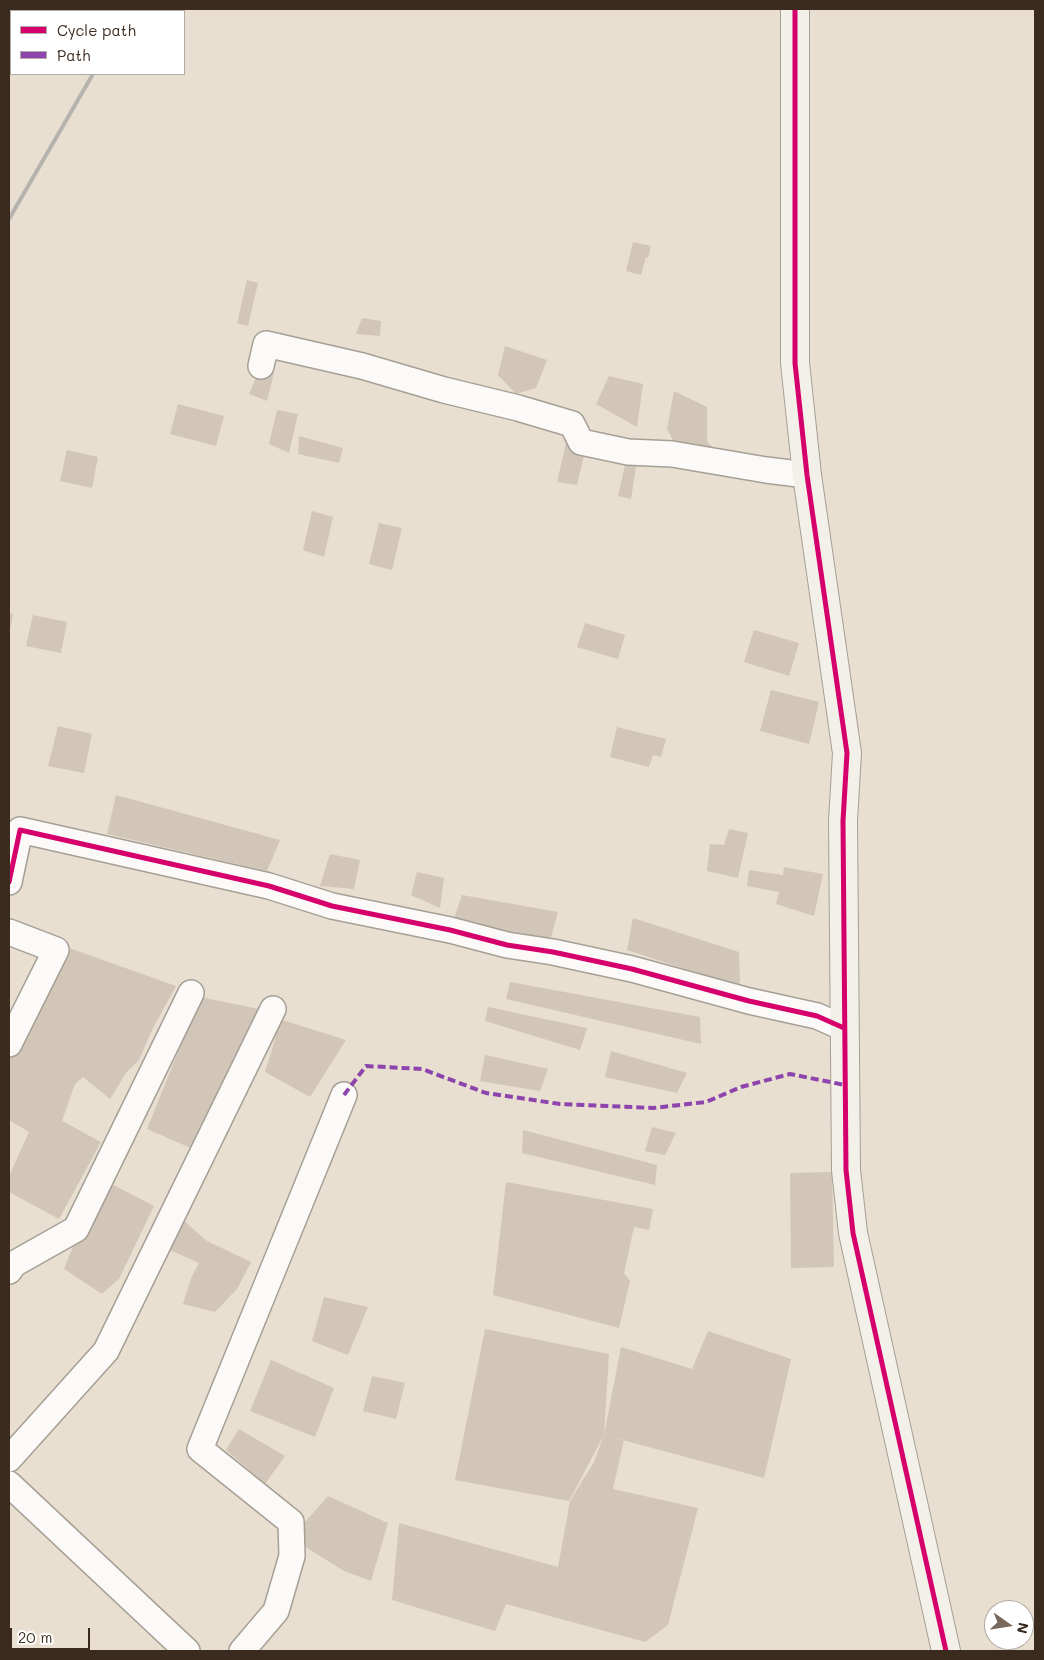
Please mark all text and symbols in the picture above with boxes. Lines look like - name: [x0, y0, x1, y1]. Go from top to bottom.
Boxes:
- legend: [10, 10, 185, 75]
- text: Cycle path: [57, 20, 136, 40]
- text: Path: [57, 45, 91, 65]
- north arrow: [984, 1600, 1034, 1650]
- scale bar: [12, 1618, 92, 1650]
- text: N: [1013, 1621, 1034, 1636]
- text: 20 m: [18, 1627, 52, 1647]

